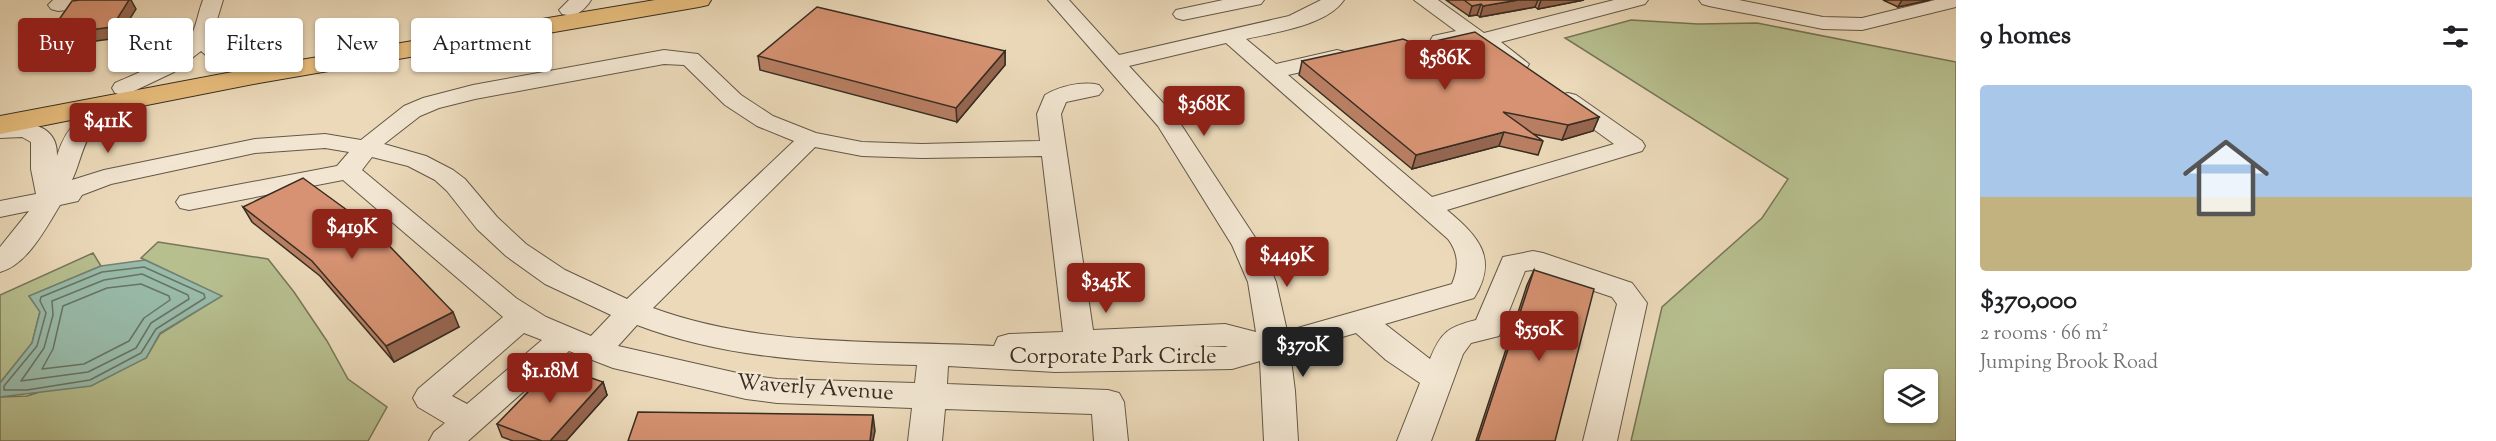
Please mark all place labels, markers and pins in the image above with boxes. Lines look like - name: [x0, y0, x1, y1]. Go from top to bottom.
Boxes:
- pin: $586K: [1403, 40, 1487, 91]
- pin: $368K: [1162, 86, 1246, 137]
- pin: $411K: [66, 103, 150, 154]
- pin: $419K: [310, 209, 394, 260]
- pin: $449K: [1245, 237, 1329, 288]
- pin: $345K: [1064, 263, 1148, 314]
- pin: $550K: [1497, 311, 1581, 362]
- pin: $370K: [1261, 327, 1345, 378]
- pin: $1.18M: [501, 353, 599, 404]

